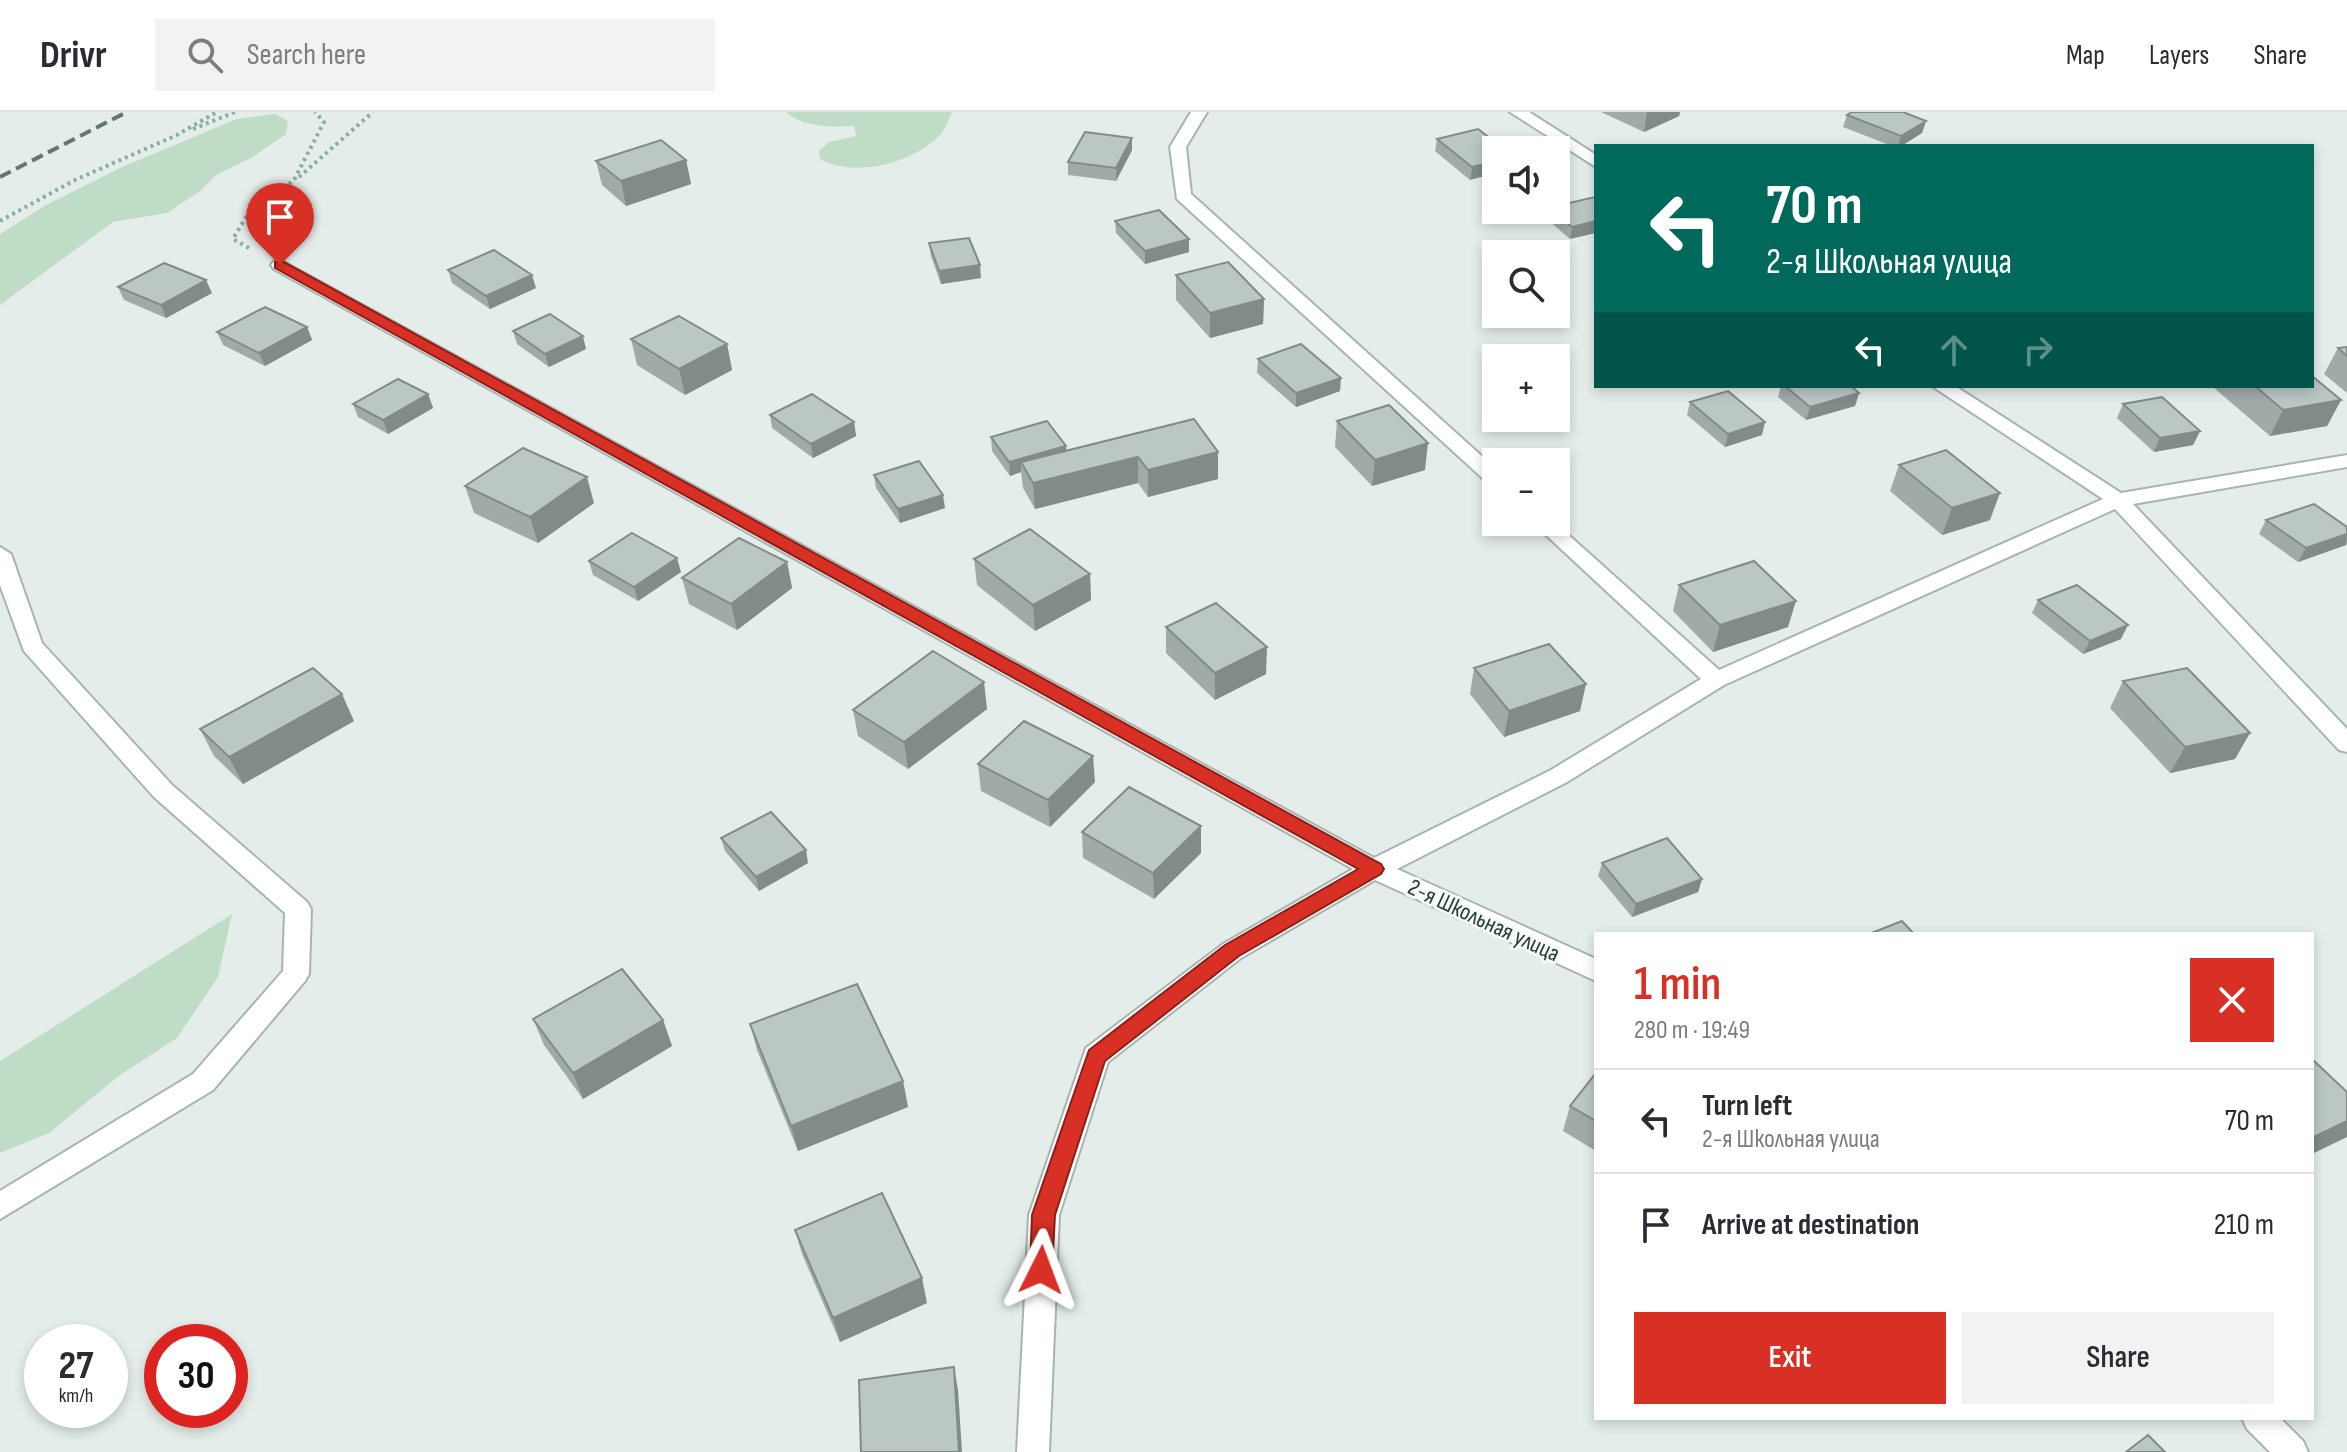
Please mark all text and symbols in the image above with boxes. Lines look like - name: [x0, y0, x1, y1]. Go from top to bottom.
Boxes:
- search box: [155, 19, 715, 91]
- text: Drivr: [40, 33, 107, 78]
- icon: search: [183, 33, 227, 77]
- text: Search here: [247, 37, 366, 73]
- text: Map: [2066, 39, 2105, 72]
- text: Layers: [2149, 39, 2209, 72]
- text: Share: [2253, 39, 2307, 72]
- map controls: [1482, 136, 1570, 536]
- button: sound: [1482, 136, 1570, 224]
- text: 70 m: [1766, 173, 1863, 240]
- icon: left: [1634, 176, 1738, 280]
- pin: [246, 183, 314, 265]
- icon: arrive: [258, 195, 302, 239]
- button: search: [1482, 240, 1570, 328]
- text: 2-я Школьная улица: [1766, 241, 2012, 284]
- icon: left: [1848, 328, 1892, 372]
- icon: ahead: [1932, 328, 1976, 372]
- icon: right: [2016, 328, 2060, 372]
- button: +: [1482, 344, 1570, 432]
- button: −: [1482, 448, 1570, 536]
- street label: 2-я Школьная улица: [1403, 873, 1564, 968]
- text: 1 min: [1634, 956, 1721, 1013]
- button: close: [2190, 958, 2274, 1042]
- text: 280 m · 19:49: [1634, 1015, 1750, 1046]
- text: Turn left: [1702, 1088, 1792, 1124]
- icon: left: [1634, 1099, 1678, 1143]
- text: 70 m: [2225, 1103, 2274, 1139]
- text: 2-я Школьная улица: [1702, 1124, 1880, 1155]
- icon: arrive: [1634, 1203, 1678, 1247]
- text: Arrive at destination: [1702, 1207, 1919, 1243]
- text: 210 m: [2214, 1207, 2274, 1243]
- position arrow: [999, 1228, 1083, 1312]
- button: Exit: [1634, 1312, 1946, 1404]
- button: Share: [1962, 1312, 2274, 1404]
- speed limit sign: 30: [144, 1324, 248, 1428]
- text: 27: [59, 1342, 93, 1390]
- text: km/h: [59, 1384, 93, 1408]

